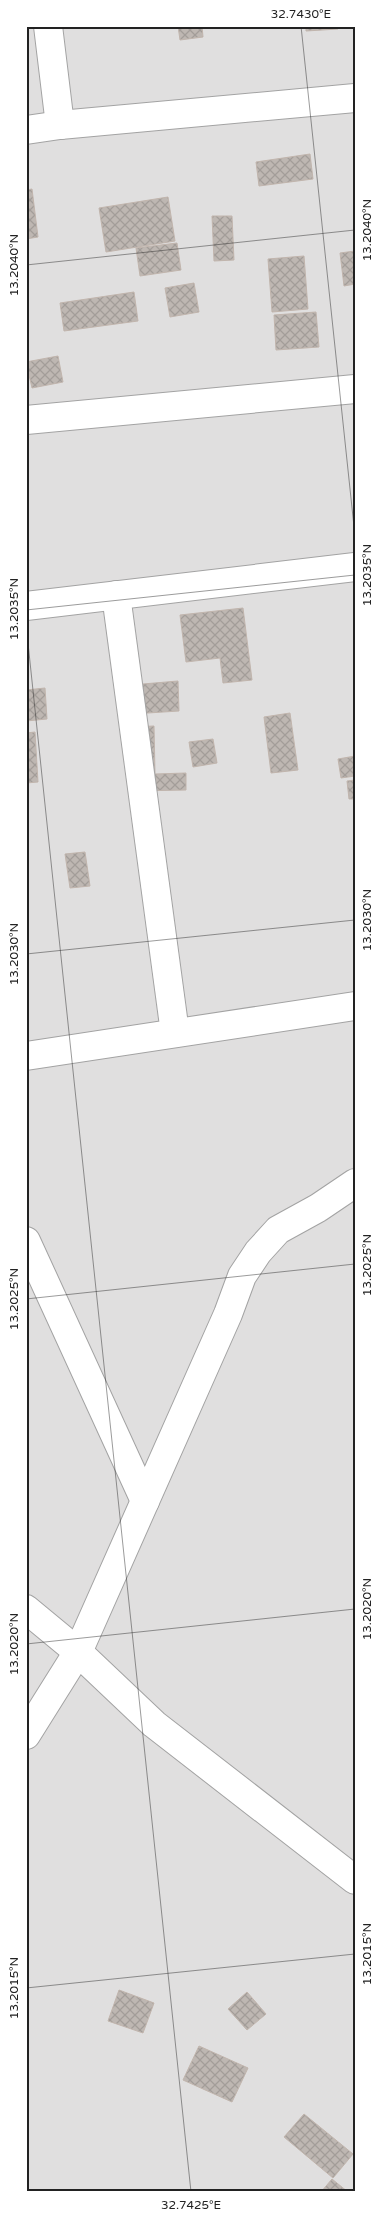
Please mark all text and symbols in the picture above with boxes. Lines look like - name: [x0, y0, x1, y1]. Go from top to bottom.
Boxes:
- text: 32.7430°E: [271, 7, 332, 21]
- text: 13.2040°N: [360, 199, 374, 261]
- text: 13.2040°N: [7, 234, 21, 296]
- text: 13.2035°N: [360, 544, 374, 606]
- text: 13.2035°N: [7, 578, 21, 640]
- text: 13.2030°N: [360, 889, 374, 951]
- text: 13.2030°N: [7, 923, 21, 985]
- text: 13.2025°N: [360, 1234, 374, 1296]
- text: 13.2025°N: [7, 1268, 21, 1330]
- text: 13.2020°N: [360, 1578, 374, 1640]
- text: 13.2020°N: [7, 1613, 21, 1675]
- text: 13.2015°N: [360, 1923, 374, 1985]
- text: 13.2015°N: [7, 1957, 21, 2019]
- text: 32.7425°E: [161, 2198, 221, 2212]

